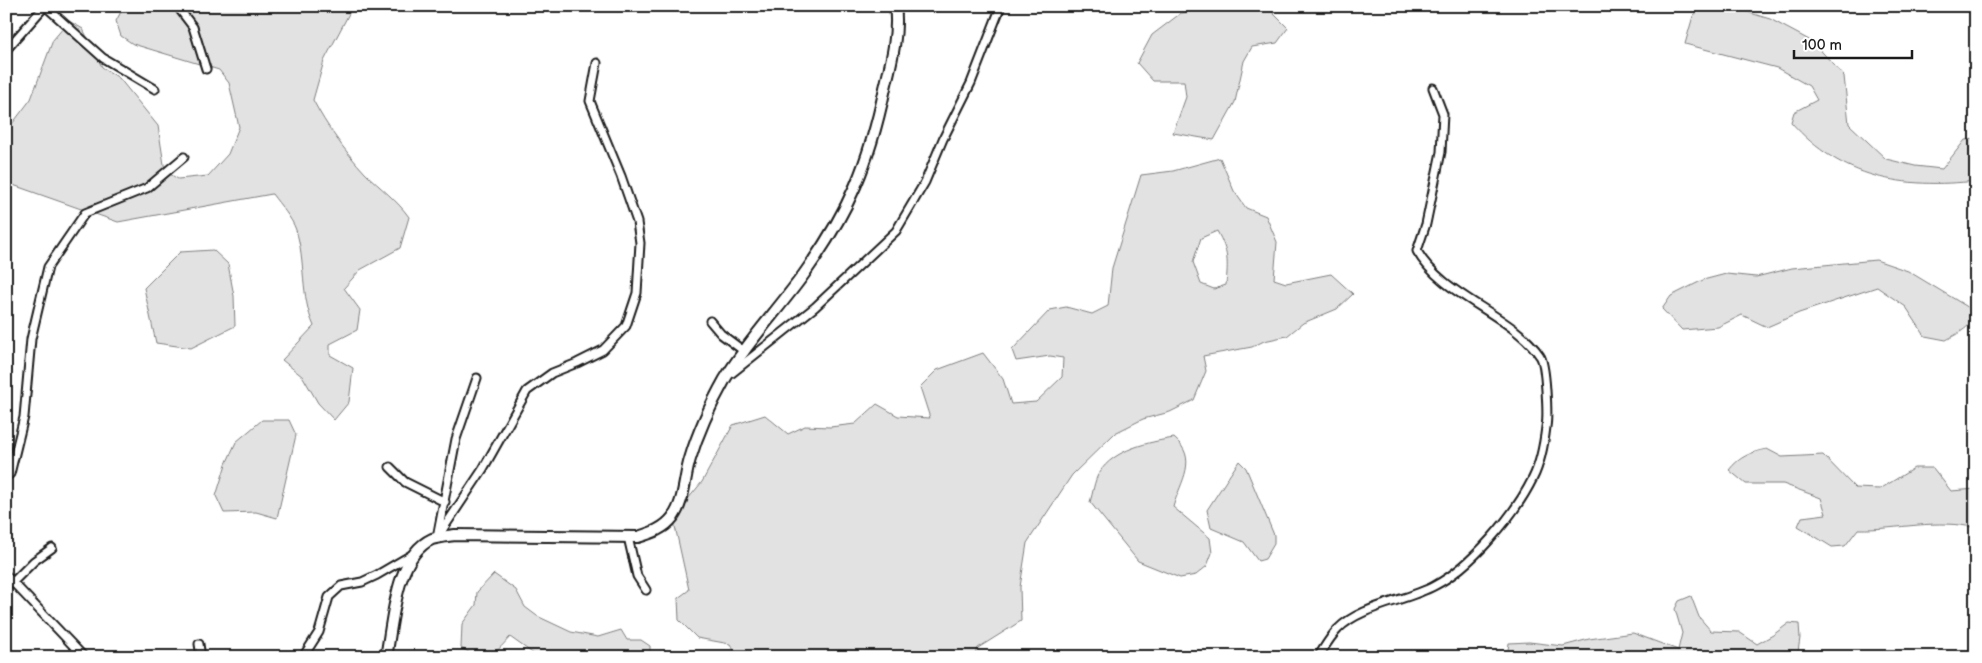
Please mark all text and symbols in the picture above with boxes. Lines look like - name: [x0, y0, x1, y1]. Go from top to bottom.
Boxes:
- scale bar: [1794, 28, 1912, 60]
- text: 100 m: [1802, 36, 1842, 55]

